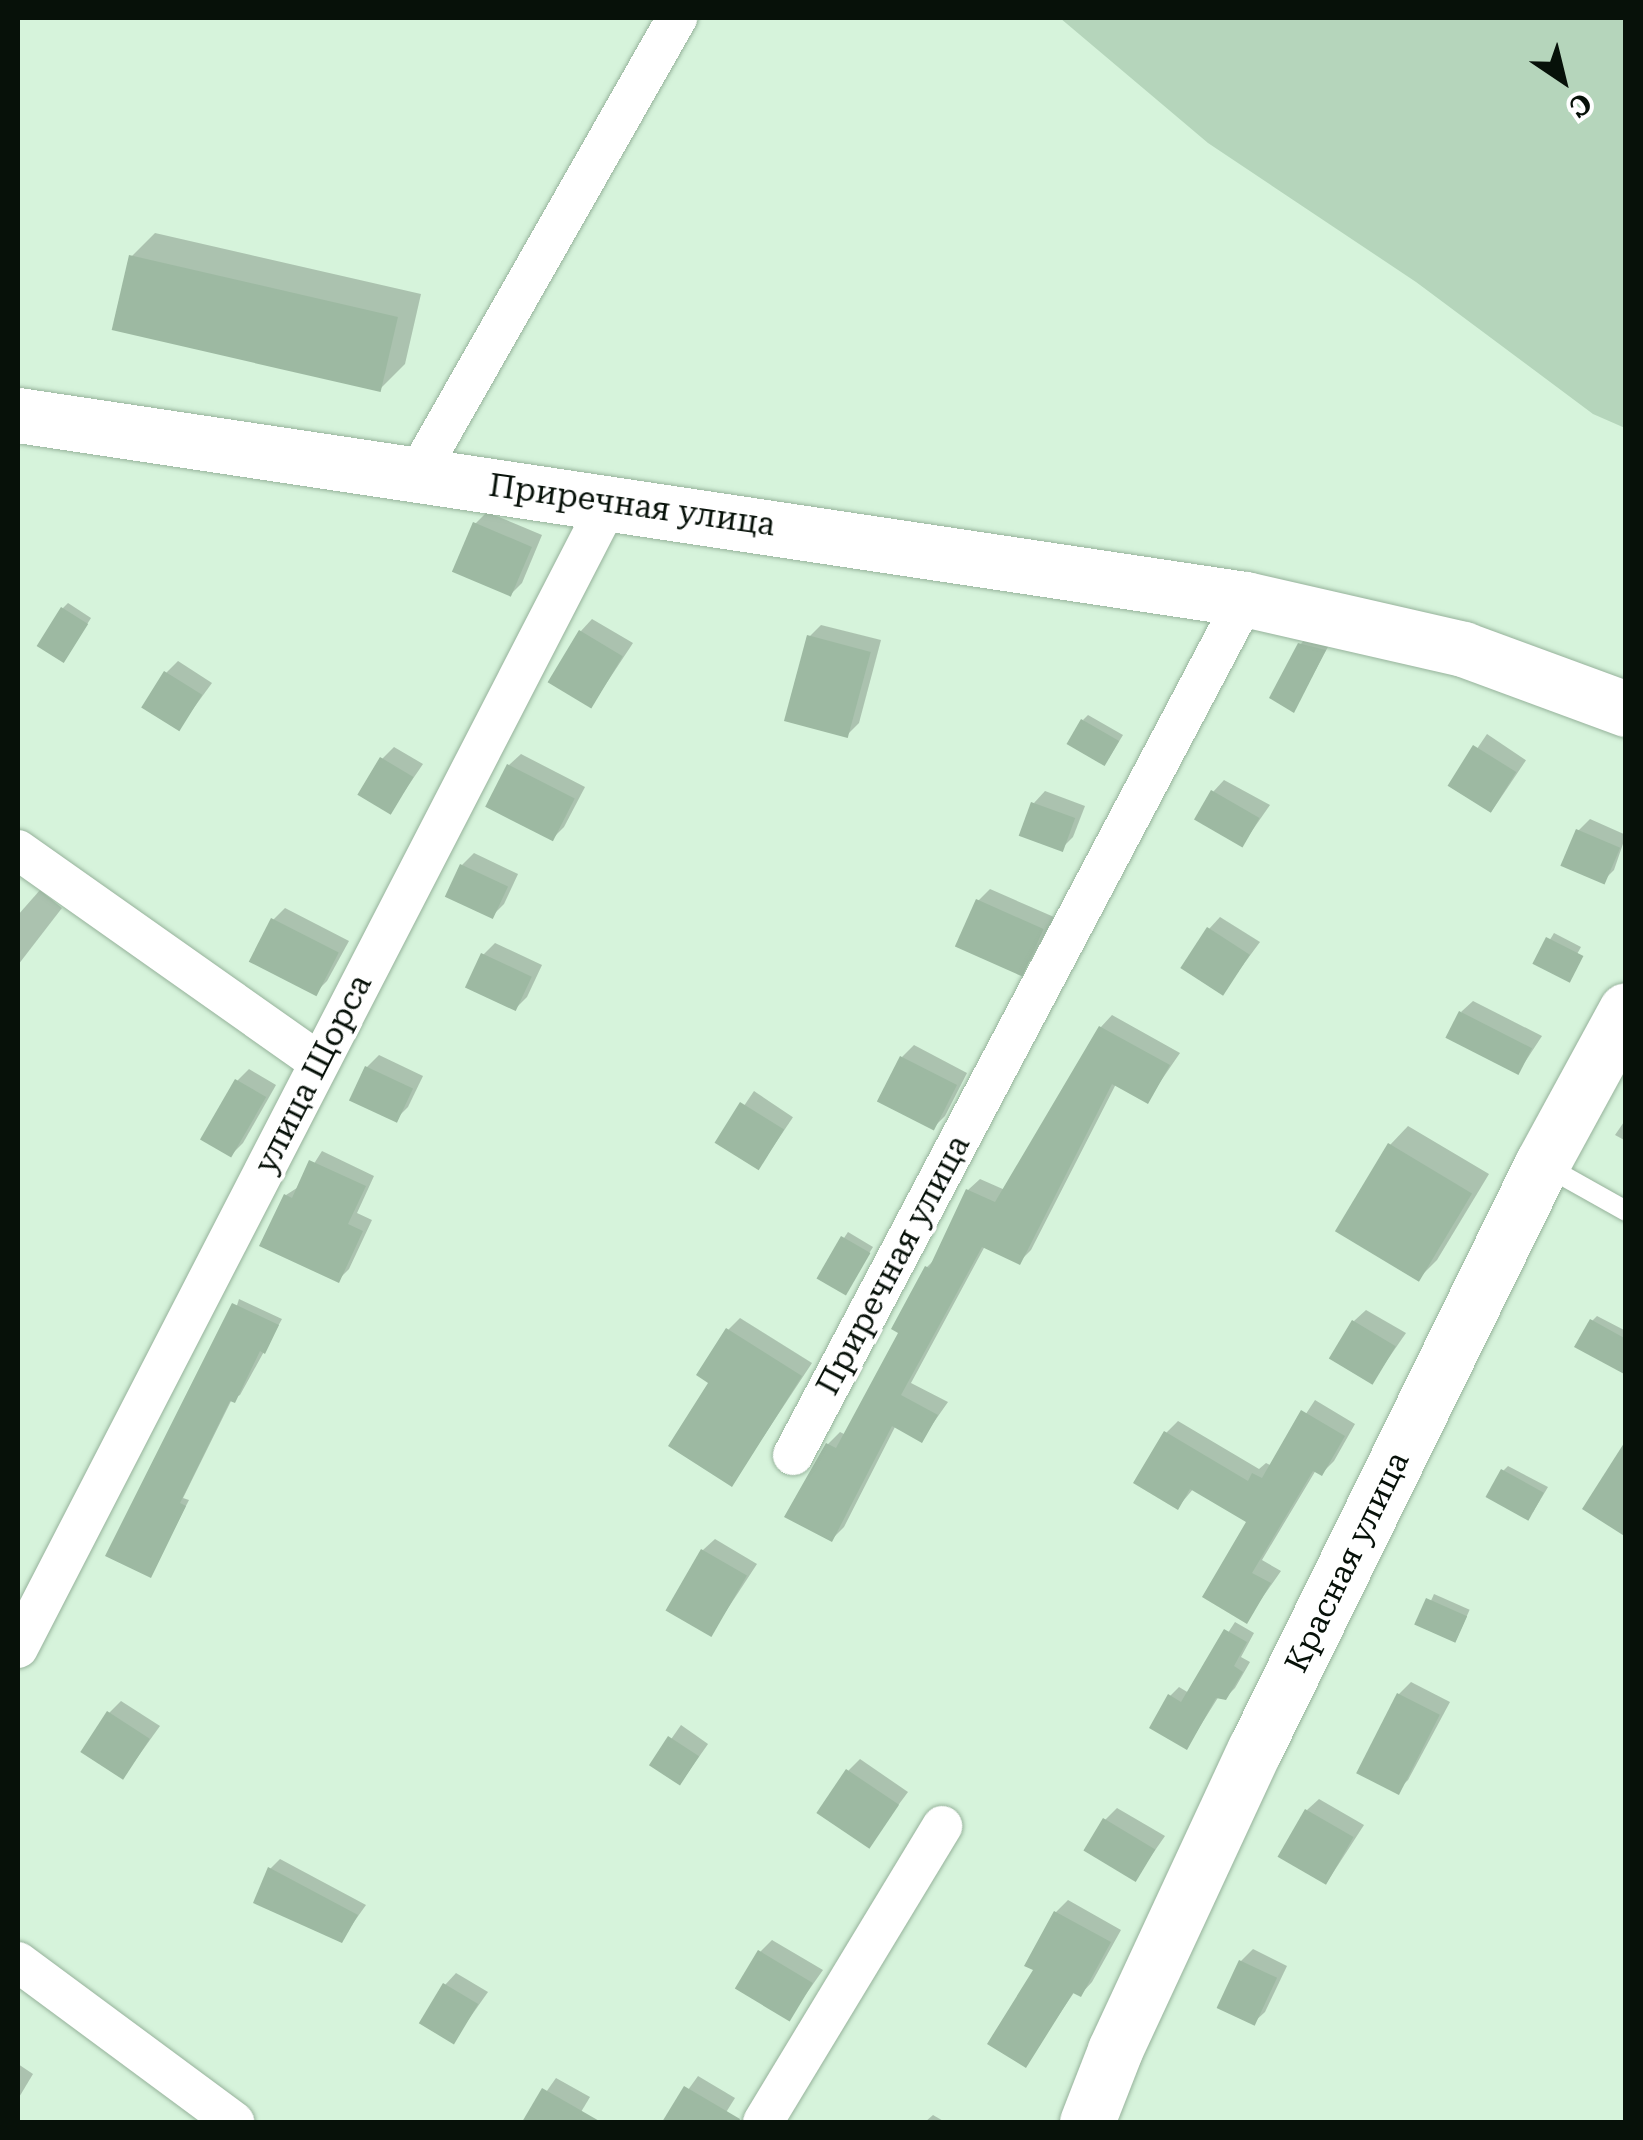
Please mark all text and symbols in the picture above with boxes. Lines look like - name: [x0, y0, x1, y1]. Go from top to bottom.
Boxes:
- north arrow: [1513, 30, 1613, 130]
- text: С: [1563, 86, 1598, 124]
- street label: Приречная улица: [486, 466, 778, 544]
- street label: улица Щорса: [246, 968, 380, 1180]
- street label: Приречная улица: [808, 1129, 978, 1401]
- street label: Красная улица: [1277, 1445, 1417, 1679]

